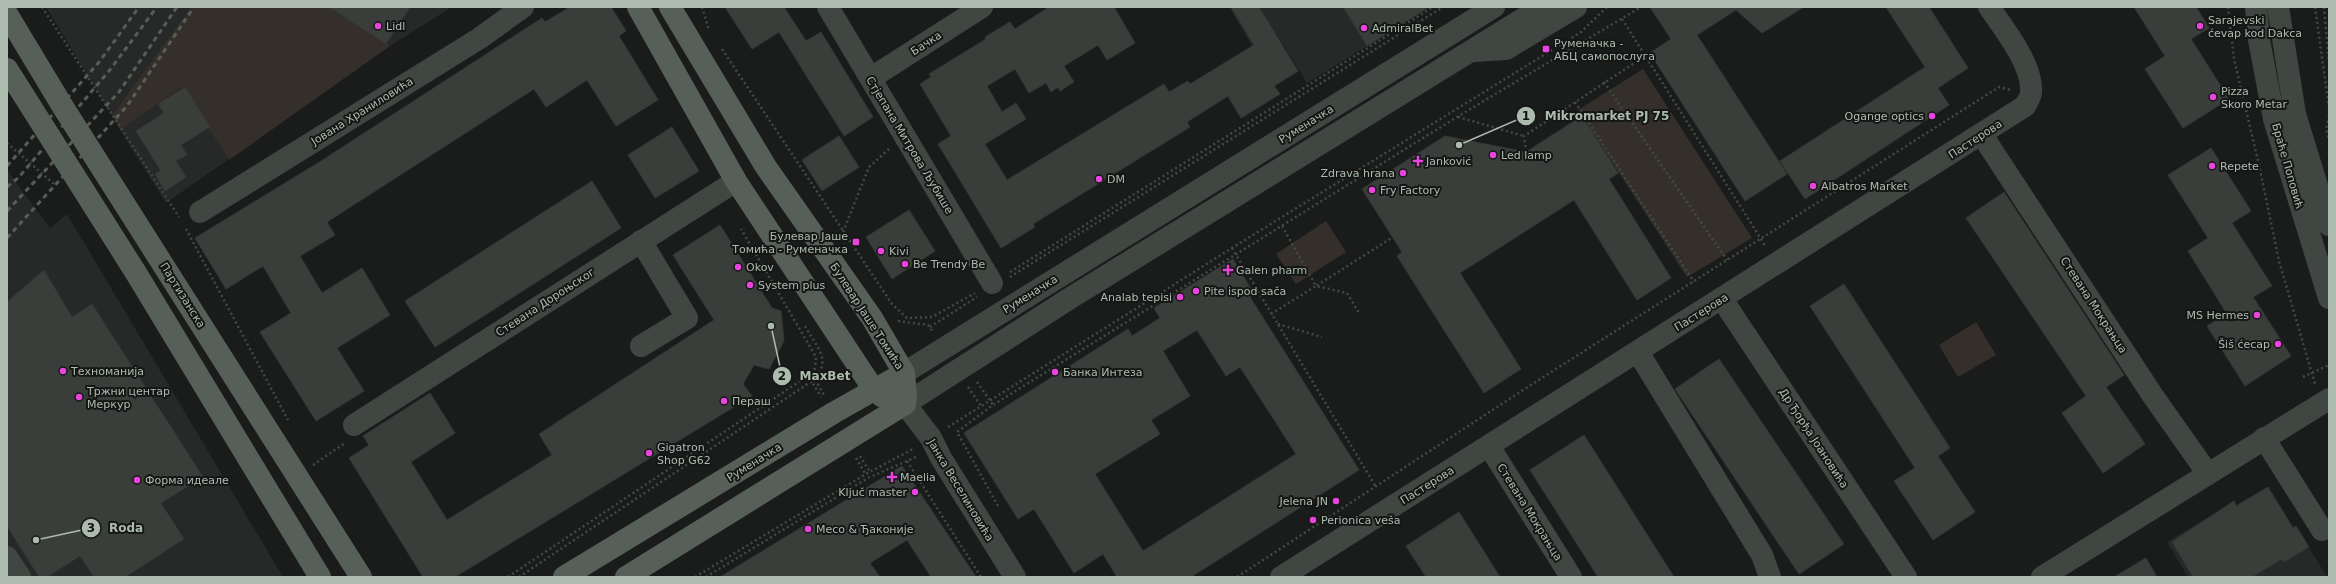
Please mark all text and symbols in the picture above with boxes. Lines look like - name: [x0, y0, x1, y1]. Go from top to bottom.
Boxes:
- place label: Sarajevski ćevap kod Dakca: [2208, 14, 2302, 40]
- place label: Lidl: [386, 20, 405, 33]
- marker: Lidl: [373, 21, 383, 31]
- marker: Sarajevski ćevap kod Dakca: [2195, 21, 2205, 31]
- place label: AdmiralBet: [1372, 22, 1434, 35]
- marker: AdmiralBet: [1359, 23, 1369, 33]
- street label: Бачка: [908, 29, 944, 58]
- place label: Руменачка - АБЦ самопослуга: [1554, 37, 1655, 63]
- marker: Руменачка - АБЦ самопослуга: [1541, 44, 1551, 54]
- street label: Стјепана Митрова Љубише: [863, 74, 956, 217]
- street label: Јована Храниловића: [308, 75, 416, 149]
- place label: Pizza Skoro Metar: [2221, 85, 2288, 111]
- marker: Pizza Skoro Metar: [2208, 92, 2218, 102]
- street label: Руменачка: [1277, 102, 1336, 146]
- callout: Mikromarket PJ 75: [1516, 104, 1677, 128]
- text: 1: [1522, 109, 1530, 123]
- text: Mikromarket PJ 75: [1545, 109, 1669, 123]
- place label: Ogange optics: [1845, 110, 1924, 123]
- marker: Ogange optics: [1927, 111, 1937, 121]
- street label: Пастерова: [1946, 117, 2004, 162]
- street label: Браће Поповић: [2269, 122, 2306, 210]
- place label: Led lamp: [1501, 149, 1552, 162]
- marker: Led lamp: [1488, 150, 1498, 160]
- place label: Janković: [1425, 155, 1471, 168]
- marker: Janković: [1413, 156, 1423, 166]
- place label: Repete: [2220, 160, 2259, 173]
- marker: Repete: [2207, 161, 2217, 171]
- place label: Zdrava hrana: [1321, 167, 1395, 180]
- marker: Zdrava hrana: [1398, 168, 1408, 178]
- place label: DM: [1107, 173, 1125, 186]
- marker: DM: [1094, 174, 1104, 184]
- place label: Albatros Market: [1821, 180, 1908, 193]
- marker: Albatros Market: [1808, 181, 1818, 191]
- place label: Fry Factory: [1380, 184, 1441, 197]
- marker: Fry Factory: [1367, 185, 1377, 195]
- place label: Булевар Јаше Томића - Руменачка: [731, 230, 848, 256]
- marker: Булевар Јаше Томића - Руменачка: [851, 237, 861, 247]
- place label: Kivi: [889, 245, 909, 258]
- marker: Kivi: [876, 246, 886, 256]
- street label: Стевана Мокрањца: [2058, 255, 2130, 356]
- place label: Be Trendy Be: [913, 258, 985, 271]
- marker: Be Trendy Be: [900, 259, 910, 269]
- street label: Партизанска: [157, 260, 208, 330]
- street label: Булевар Јаше Томића: [827, 260, 906, 372]
- place label: Okov: [746, 261, 774, 274]
- marker: Okov: [733, 262, 743, 272]
- place label: Galen pharm: [1236, 264, 1307, 277]
- street label: Стевана Дороњског: [493, 265, 597, 339]
- marker: Galen pharm: [1223, 265, 1233, 275]
- street label: Руменачка: [1001, 272, 1060, 316]
- place label: System plus: [758, 279, 826, 292]
- marker: System plus: [745, 280, 755, 290]
- place label: Pite ispod sača: [1204, 285, 1286, 298]
- marker: Pite ispod sača: [1191, 286, 1201, 296]
- place label: Analab tepisi: [1101, 291, 1172, 304]
- street label: Пастерова: [1672, 291, 1731, 334]
- marker: Analab tepisi: [1175, 292, 1185, 302]
- place label: MS Hermes: [2186, 309, 2249, 322]
- marker: MS Hermes: [2252, 310, 2262, 320]
- place label: Šiš ćecap: [2218, 338, 2270, 351]
- marker: Šiš ćecap: [2273, 339, 2283, 349]
- callout: MaxBet: [772, 364, 859, 388]
- place label: Техноманија: [70, 365, 144, 378]
- marker: Техноманија: [58, 366, 68, 376]
- place label: Банка Интеза: [1063, 366, 1143, 379]
- marker: Банка Интеза: [1050, 367, 1060, 377]
- text: 2: [778, 369, 786, 383]
- text: MaxBet: [800, 369, 851, 383]
- place label: Тржни центар Меркур: [86, 385, 170, 411]
- street label: Др Ђорђа Јоановића: [1776, 386, 1851, 491]
- marker: Тржни центар Меркур: [74, 392, 84, 402]
- place label: Пераш: [732, 395, 771, 408]
- marker: Пераш: [719, 396, 729, 406]
- street label: Јанка Веселиновића: [924, 436, 996, 544]
- street label: Руменачка: [725, 440, 784, 484]
- place label: Gigatron Shop G62: [657, 441, 711, 467]
- marker: Gigatron Shop G62: [644, 448, 654, 458]
- street label: Стевана Мокрањца: [1494, 461, 1565, 563]
- street label: Пастерова: [1398, 464, 1457, 507]
- place label: Maelia: [900, 471, 936, 484]
- marker: Maelia: [887, 472, 897, 482]
- place label: Форма идеале: [145, 474, 229, 487]
- marker: Форма идеале: [132, 475, 142, 485]
- place label: Ključ master: [838, 486, 907, 499]
- marker: Ključ master: [910, 487, 920, 497]
- place label: Jelena JN: [1278, 495, 1328, 508]
- marker: Jelena JN: [1331, 496, 1341, 506]
- place label: Perionica veša: [1321, 514, 1400, 527]
- marker: Perionica veša: [1308, 515, 1318, 525]
- callout: Roda: [81, 516, 151, 540]
- text: 3: [87, 521, 95, 535]
- text: Roda: [109, 521, 143, 535]
- place label: Месо & Ђаконије: [816, 523, 914, 536]
- marker: Месо & Ђаконије: [803, 524, 813, 534]

